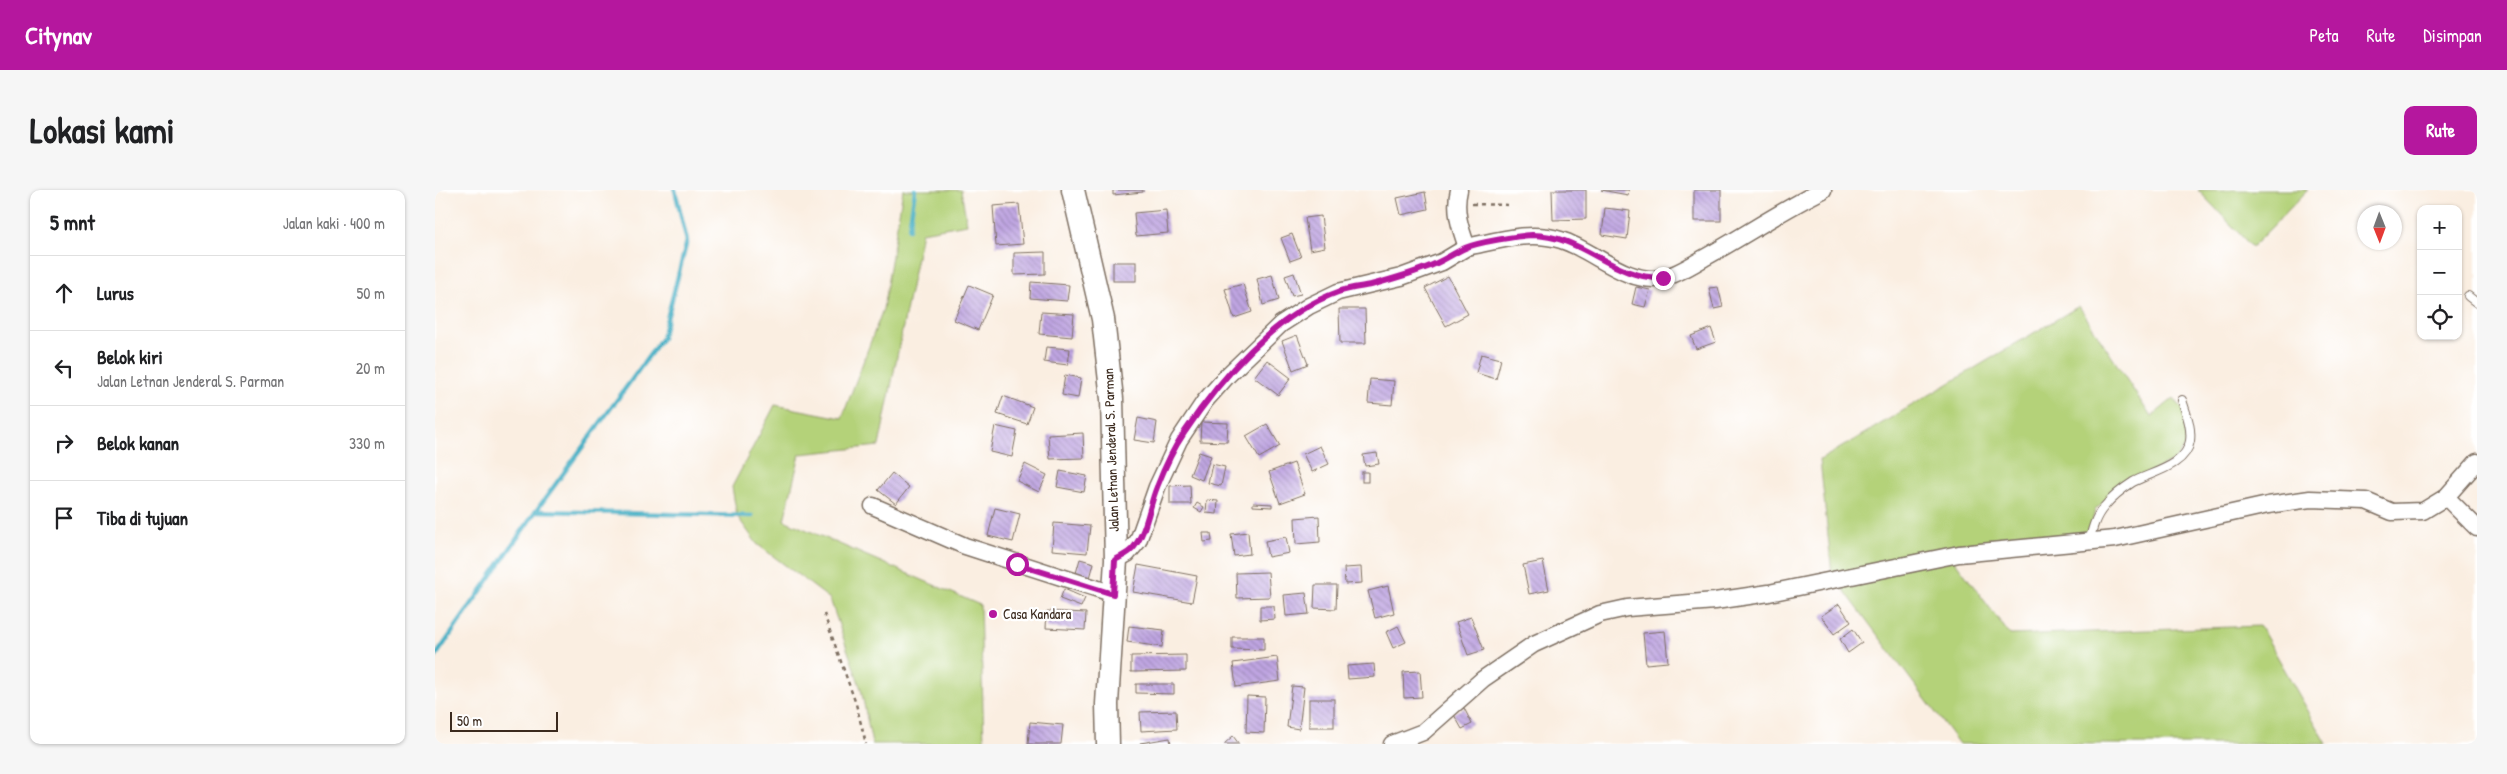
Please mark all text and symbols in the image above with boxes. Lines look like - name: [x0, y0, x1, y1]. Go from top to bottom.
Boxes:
- text: Citynav: [25, 19, 92, 51]
- text: Peta: [2310, 23, 2339, 48]
- text: Rute: [2367, 23, 2395, 48]
- text: Disimpan: [2423, 23, 2482, 48]
- button: Rute: [2404, 106, 2477, 155]
- text: Lokasi kami: [30, 107, 175, 154]
- north arrow: [2357, 205, 2402, 250]
- map controls: [2417, 205, 2462, 340]
- button: +: [2417, 205, 2462, 250]
- text: 5 mnt: [50, 208, 95, 237]
- text: Jalan kaki · 400 m: [283, 212, 385, 234]
- button: −: [2417, 250, 2462, 295]
- route end: [1652, 267, 1675, 290]
- icon: ahead: [50, 279, 78, 307]
- text: Lurus: [97, 280, 134, 306]
- text: 50 m: [357, 282, 385, 304]
- button: locate: [2417, 295, 2462, 340]
- text: Belok kiri: [97, 344, 163, 370]
- icon: left: [50, 354, 78, 382]
- text: 20 m: [356, 357, 385, 379]
- street label: Jalan Letnan Jenderal S. Parman: [1098, 368, 1123, 532]
- text: Jalan Letnan Jenderal S. Parman: [97, 370, 284, 392]
- icon: right: [50, 429, 78, 457]
- text: Belok kanan: [97, 430, 179, 456]
- text: 330 m: [349, 432, 385, 454]
- icon: arrive: [50, 504, 78, 532]
- text: Tiba di tujuan: [97, 505, 188, 531]
- route start: [1006, 553, 1029, 576]
- place label: Casa Kandara: [1003, 604, 1072, 623]
- marker: Casa Kandara: [987, 608, 999, 620]
- scale bar: [450, 709, 557, 732]
- text: 50 m: [457, 711, 482, 730]

